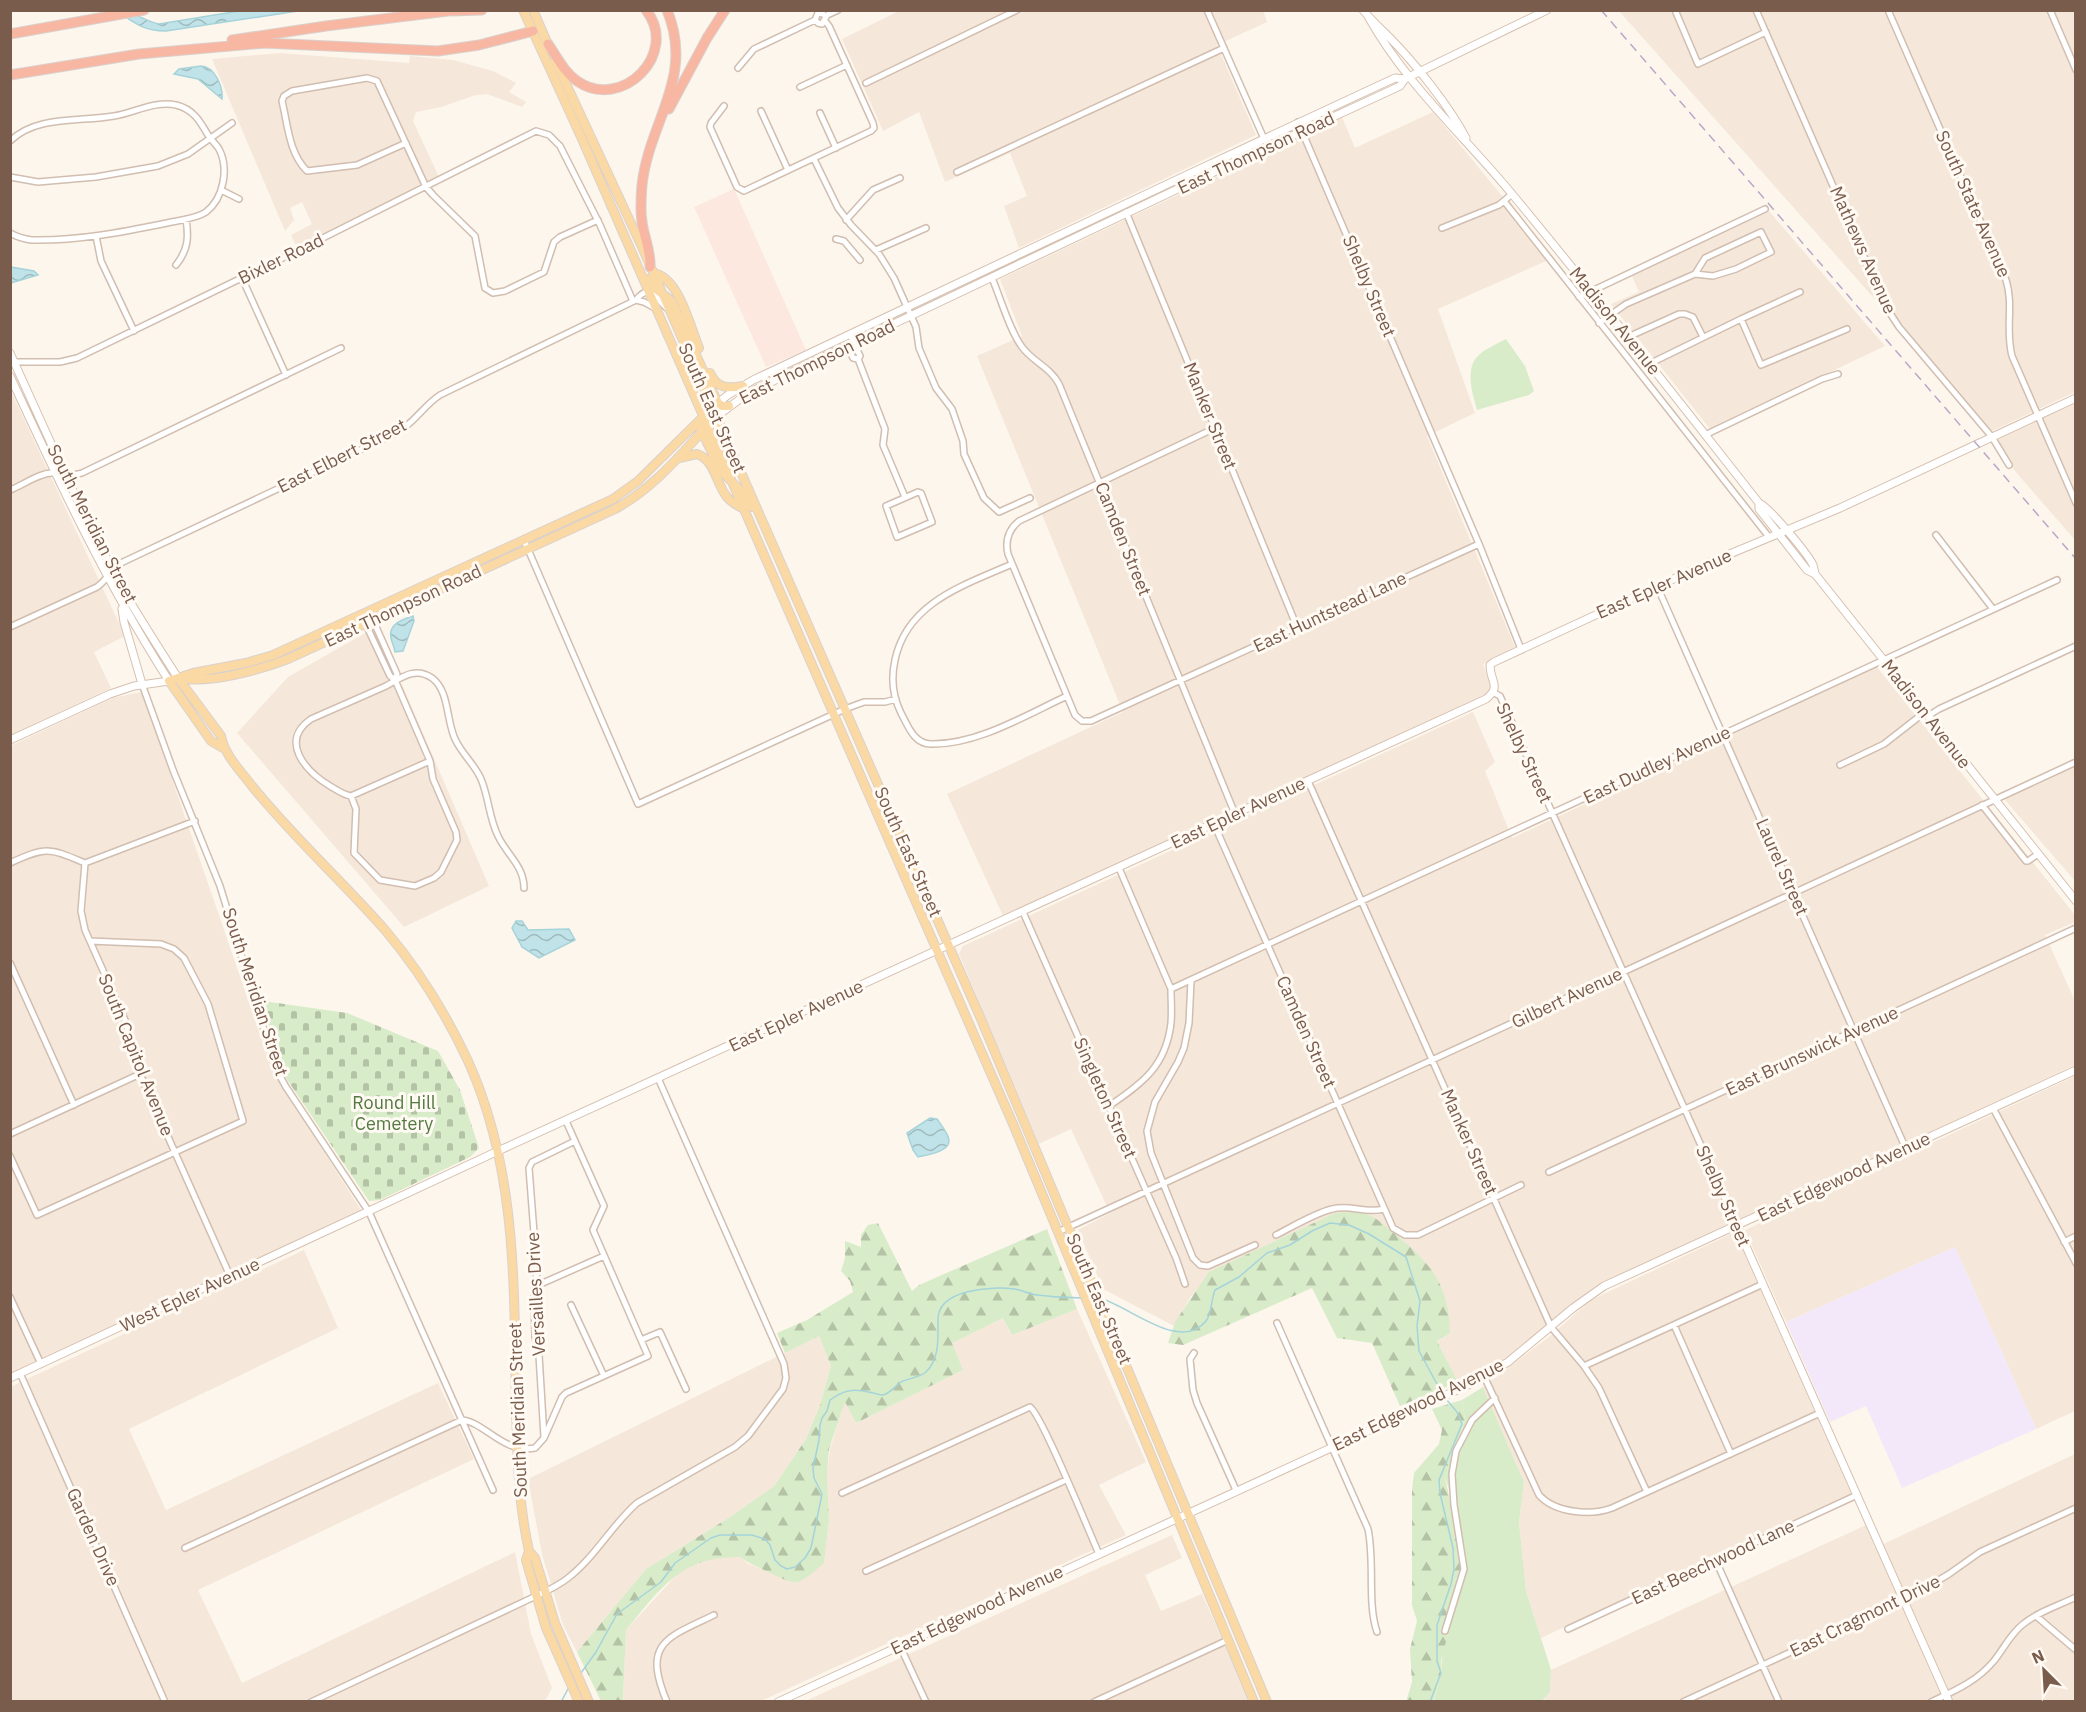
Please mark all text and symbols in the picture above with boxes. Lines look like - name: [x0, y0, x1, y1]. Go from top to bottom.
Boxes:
- street label: East Thompson Road: [1174, 106, 1338, 199]
- street label: South State Avenue: [1931, 127, 2016, 281]
- street label: Mathews Avenue: [1825, 182, 1902, 317]
- street label: Bixler Road: [234, 228, 327, 289]
- street label: Shelby Street: [1338, 231, 1401, 340]
- street label: Madison Avenue: [1565, 262, 1666, 380]
- street label: East Thompson Road: [735, 314, 899, 409]
- street label: South East Street: [673, 339, 751, 477]
- street label: Manker Street: [1178, 359, 1242, 473]
- street label: East Elbert Street: [273, 413, 410, 498]
- street label: South Meridian Street: [42, 440, 143, 607]
- street label: Camden Street: [1090, 479, 1157, 599]
- street label: East Epler Avenue: [1592, 543, 1735, 624]
- street label: East Thompson Road: [321, 559, 485, 652]
- street label: East Huntstead Lane: [1249, 566, 1410, 657]
- street label: Madison Avenue: [1877, 654, 1976, 773]
- street label: Shelby Street: [1491, 699, 1558, 807]
- street label: East Dudley Avenue: [1579, 720, 1734, 809]
- street label: East Epler Avenue: [1167, 771, 1309, 854]
- street label: South East Street: [869, 783, 947, 921]
- street label: Laurel Street: [1751, 815, 1814, 919]
- street label: South Meridian Street: [217, 905, 294, 1079]
- street label: Gilbert Avenue: [1508, 962, 1626, 1033]
- street label: South Capitol Avenue: [93, 970, 180, 1139]
- street label: Camden Street: [1271, 972, 1342, 1092]
- street label: East Epler Avenue: [725, 974, 867, 1057]
- street label: East Brunswick Avenue: [1722, 1000, 1902, 1101]
- street label: Singleton Street: [1069, 1034, 1142, 1162]
- street label: Manker Street: [1436, 1085, 1503, 1198]
- park label: Round Hill Cemetery: [352, 1091, 436, 1135]
- street label: East Edgewood Avenue: [1754, 1126, 1934, 1227]
- street label: Shelby Street: [1691, 1142, 1756, 1250]
- street label: South East Street: [1061, 1230, 1137, 1368]
- street label: Versailles Drive: [521, 1231, 550, 1357]
- street label: West Epler Avenue: [116, 1252, 263, 1337]
- street label: South Meridian Street: [503, 1322, 532, 1498]
- street label: East Edgewood Avenue: [1328, 1353, 1507, 1456]
- street label: Garden Drive: [62, 1484, 125, 1590]
- street label: East Beechwood Lane: [1628, 1514, 1798, 1609]
- street label: East Edgewood Avenue: [887, 1559, 1067, 1660]
- street label: East Cragmont Drive: [1786, 1569, 1944, 1662]
- north arrow: [2014, 1640, 2074, 1700]
- text: N: [2029, 1645, 2047, 1668]

